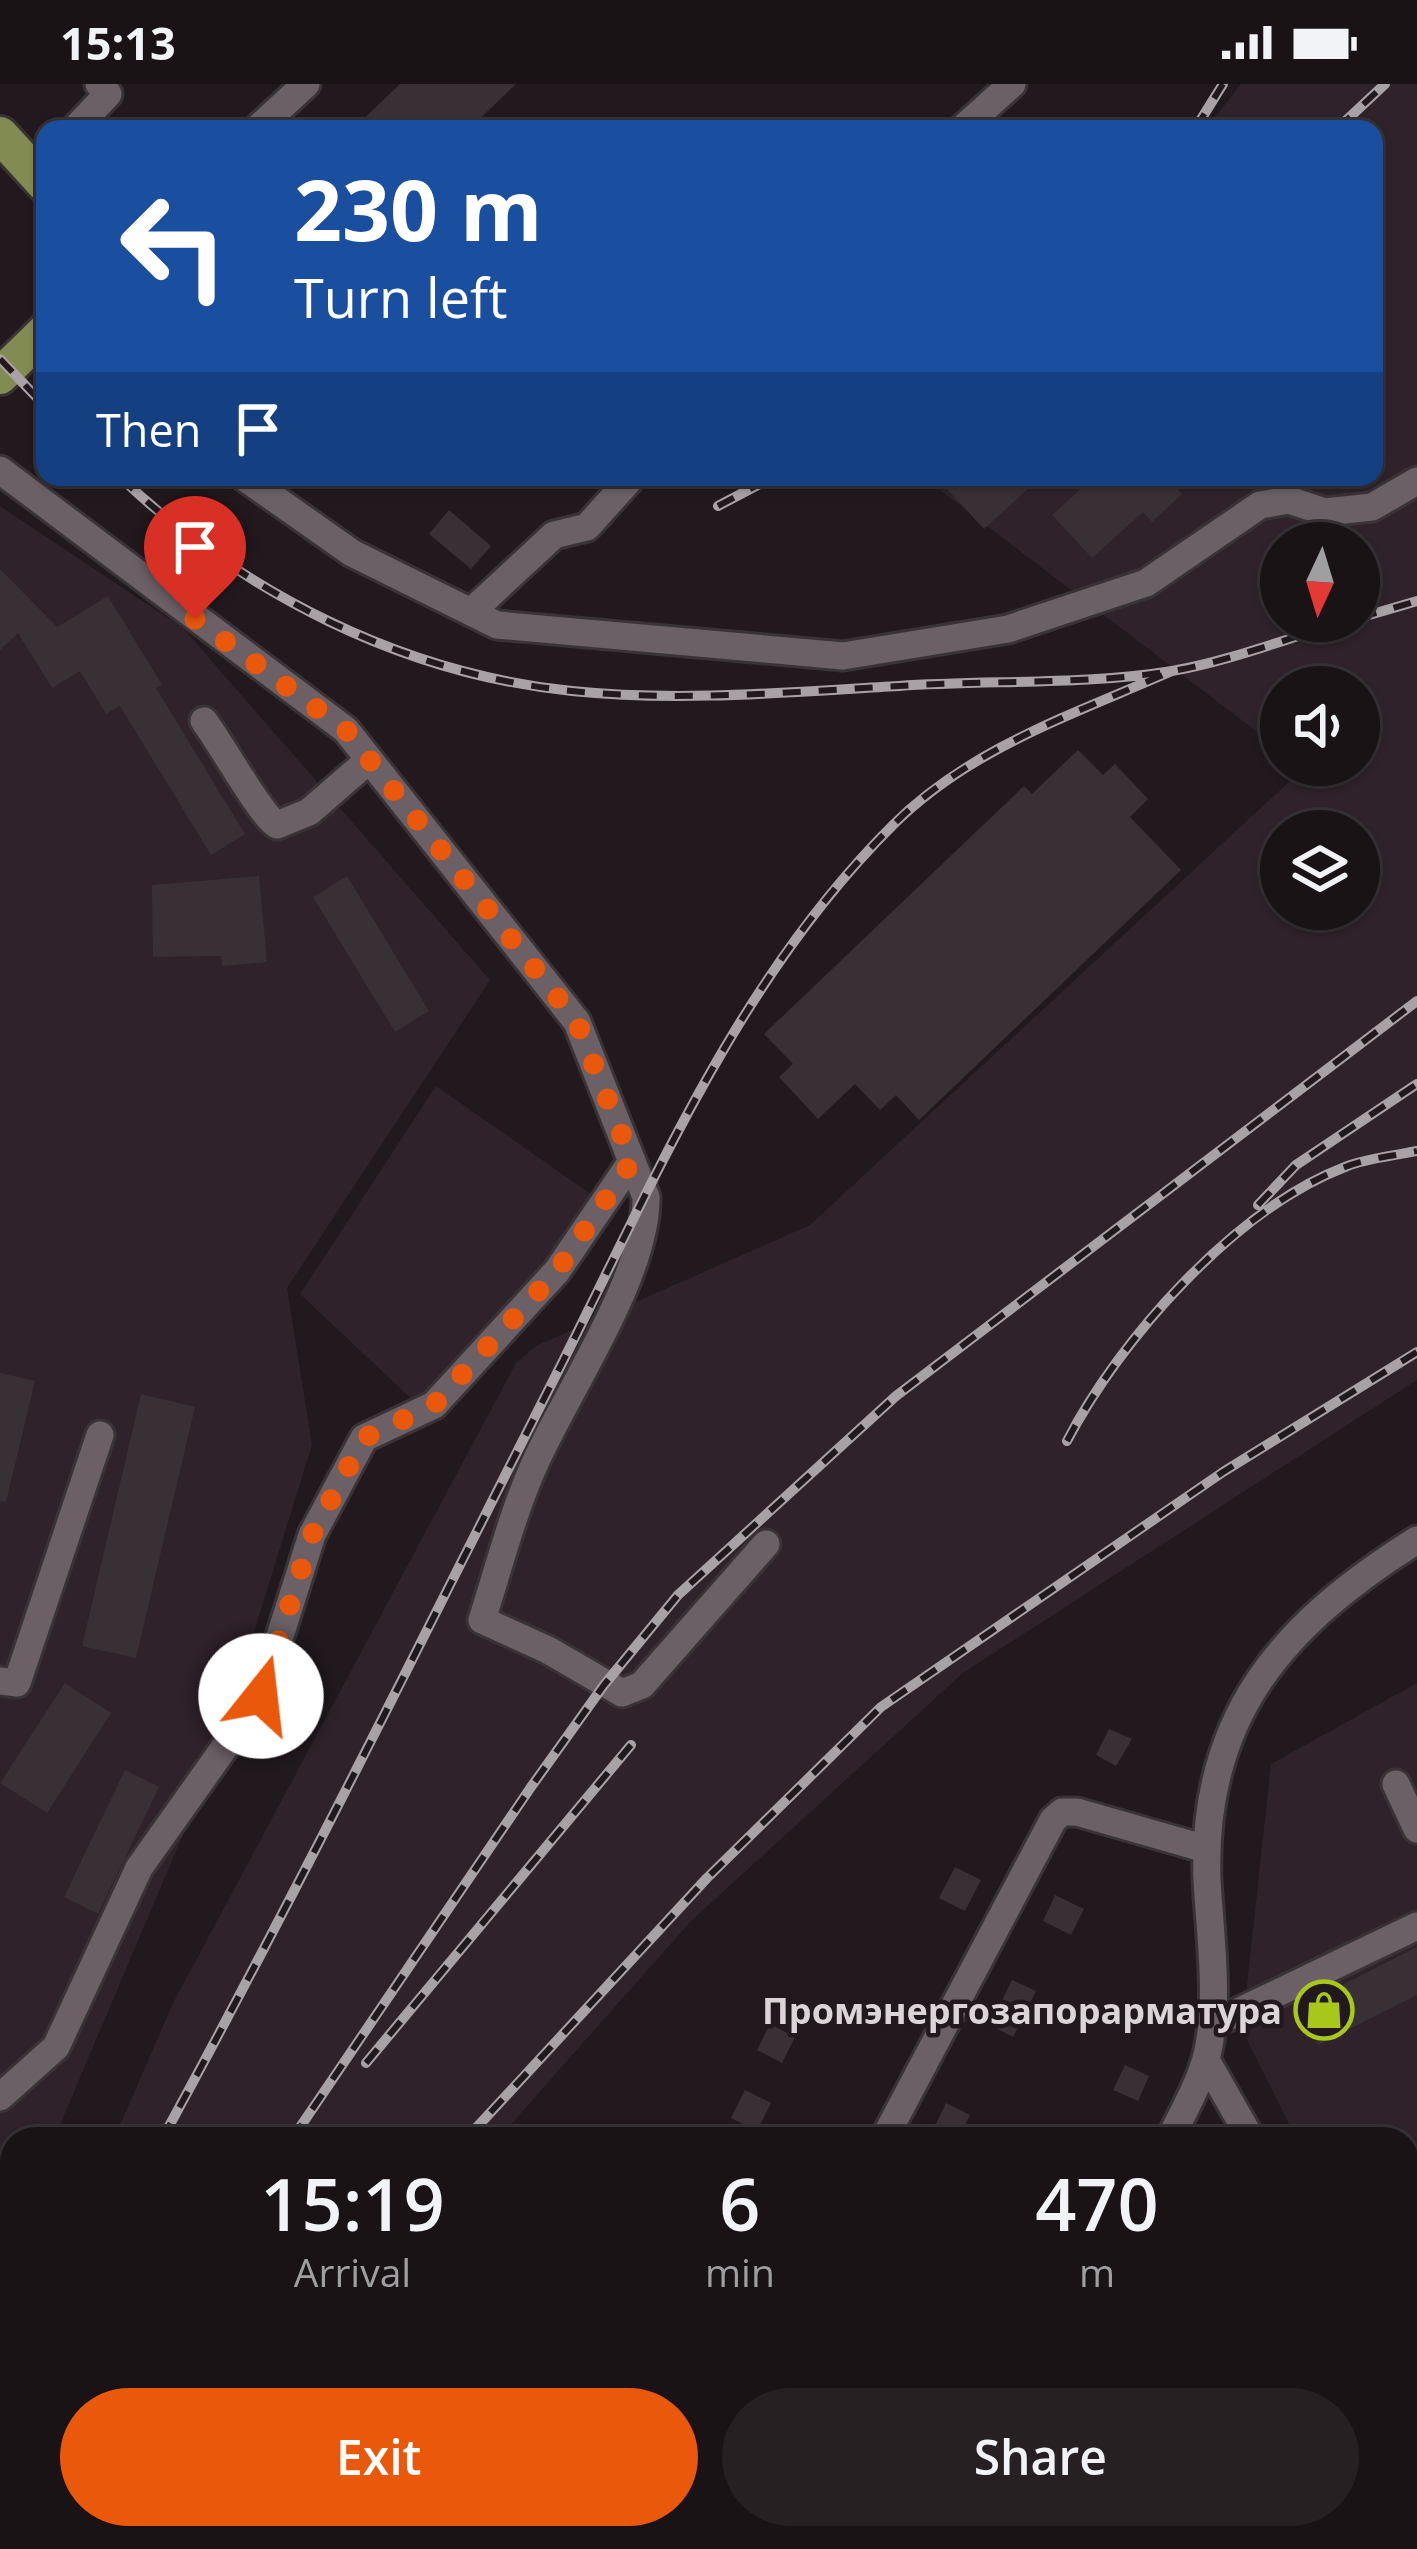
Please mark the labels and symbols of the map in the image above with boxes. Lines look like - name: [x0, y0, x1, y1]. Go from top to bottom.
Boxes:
- pin: [144, 496, 246, 619]
- north arrow: [1260, 522, 1380, 642]
- position arrow: [198, 1633, 324, 1759]
- shop icon: Промэнергозапорарматура: [1293, 1979, 1355, 2041]
- place label: Промэнергозапорарматура: [762, 1986, 1282, 2035]

